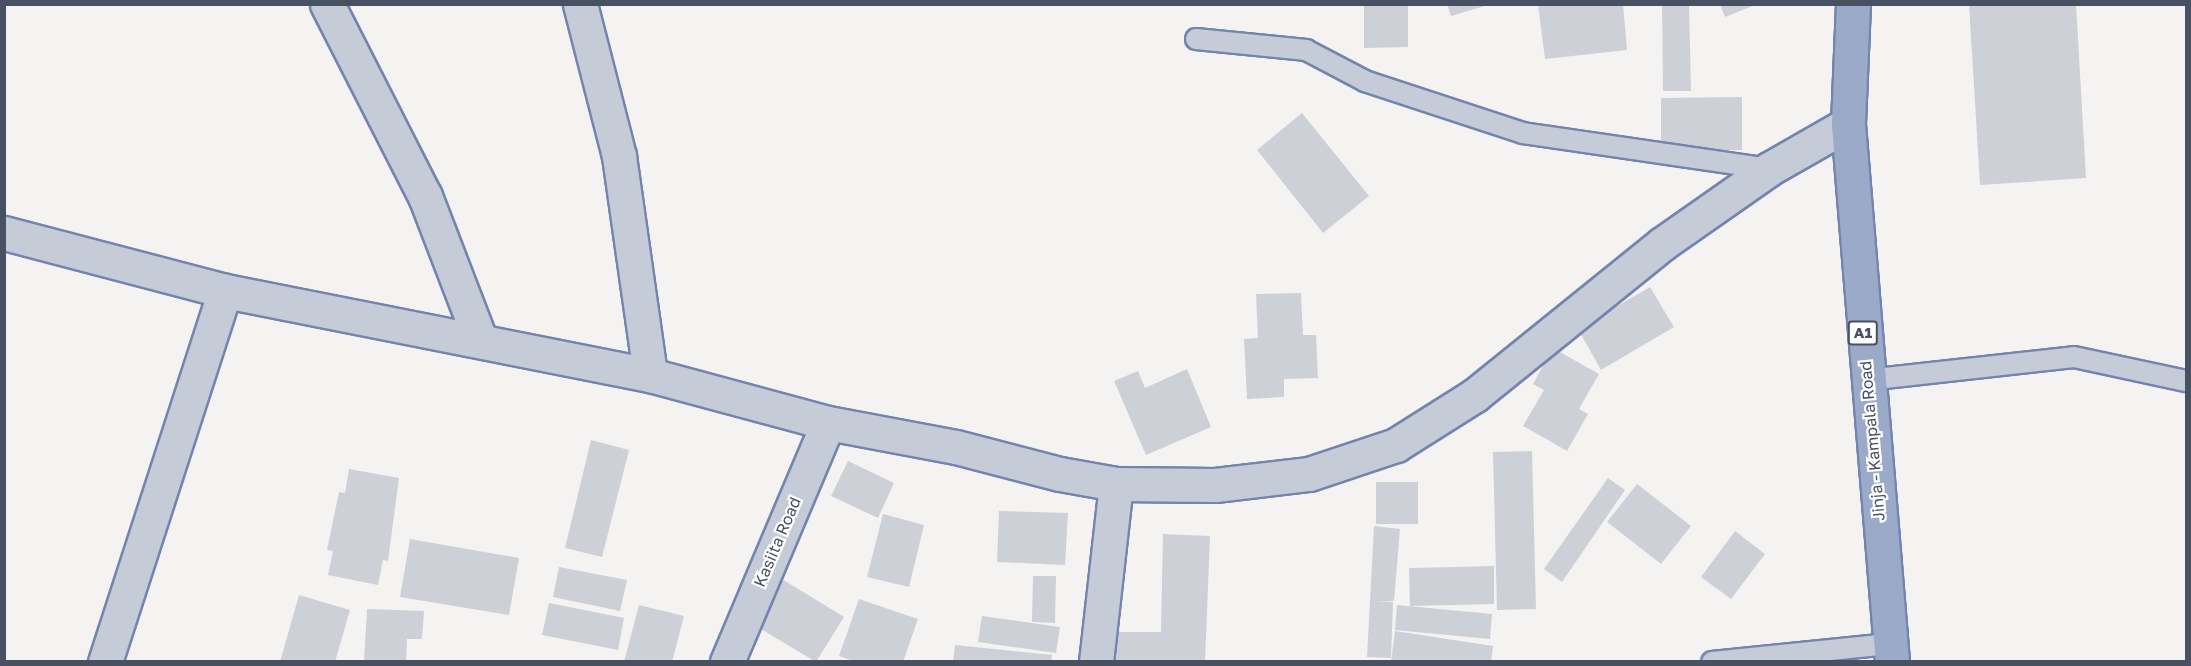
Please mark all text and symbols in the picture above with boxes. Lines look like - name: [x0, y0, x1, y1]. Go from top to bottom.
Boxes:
- road number: A1: [1846, 321, 1880, 345]
- street label: Jinja - Kampala Road: [1855, 360, 1889, 522]
- street label: Kasiita Road: [749, 494, 805, 590]

